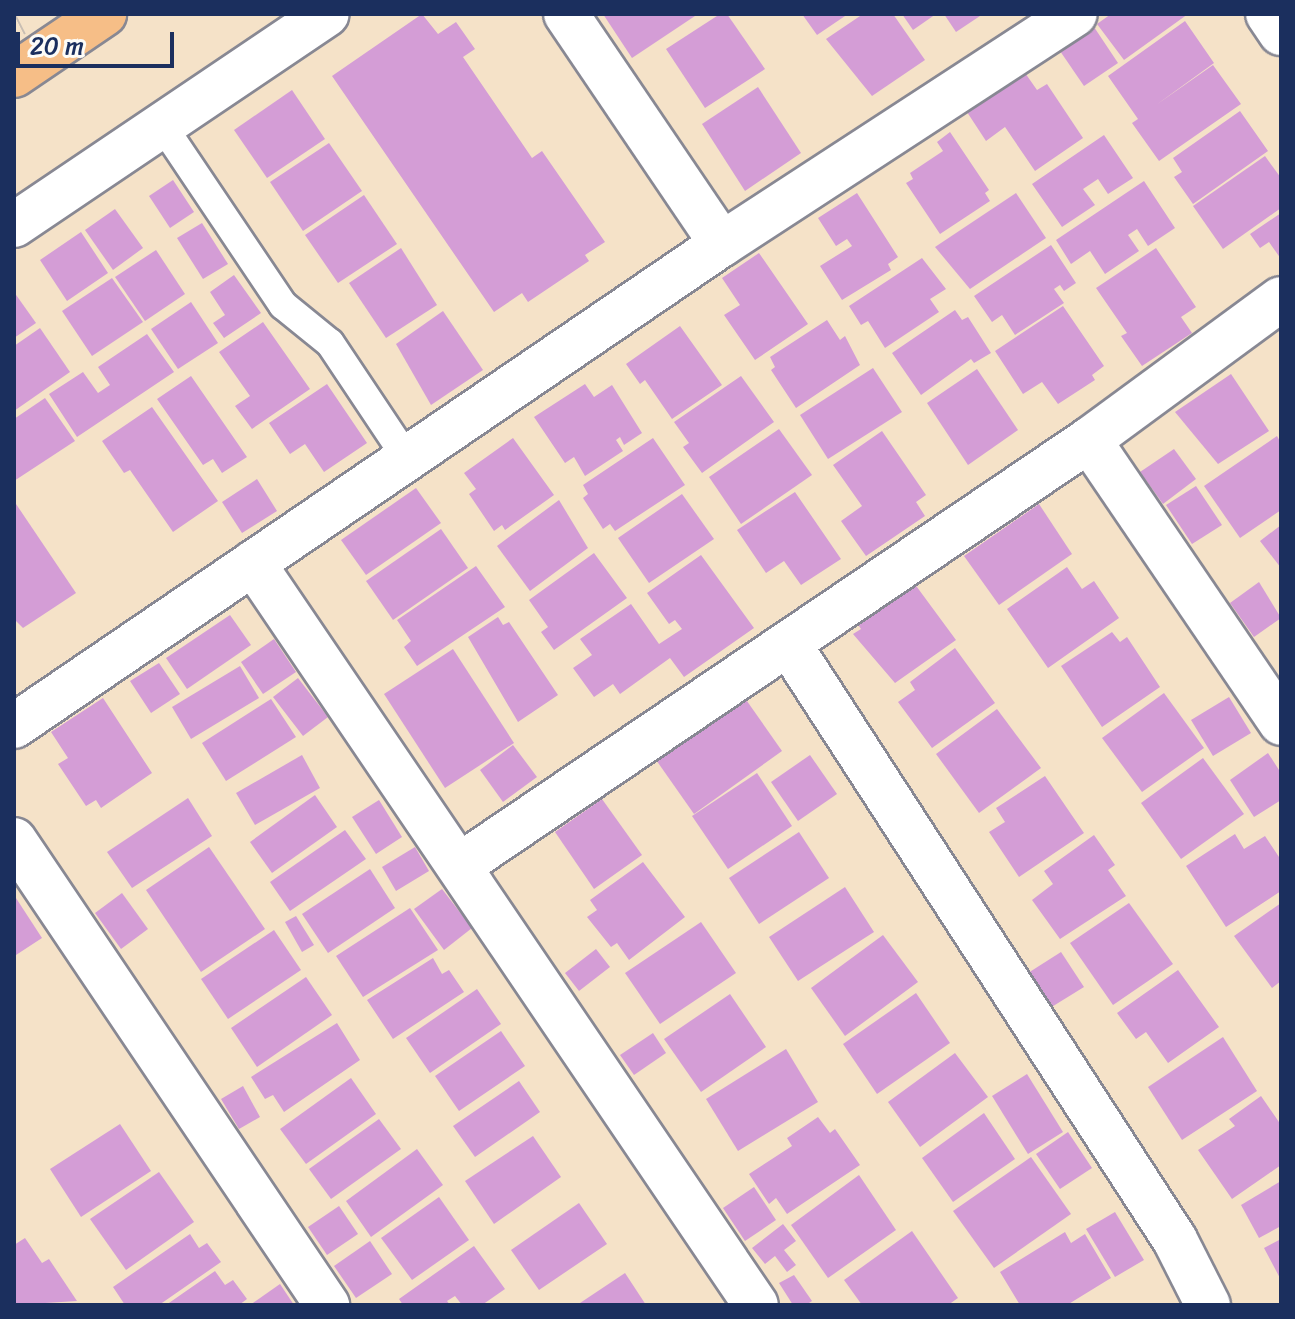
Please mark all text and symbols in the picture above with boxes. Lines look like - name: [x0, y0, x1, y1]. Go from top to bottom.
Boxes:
- scale bar: [20, 16, 178, 66]
- text: 20 m: [30, 25, 84, 67]

